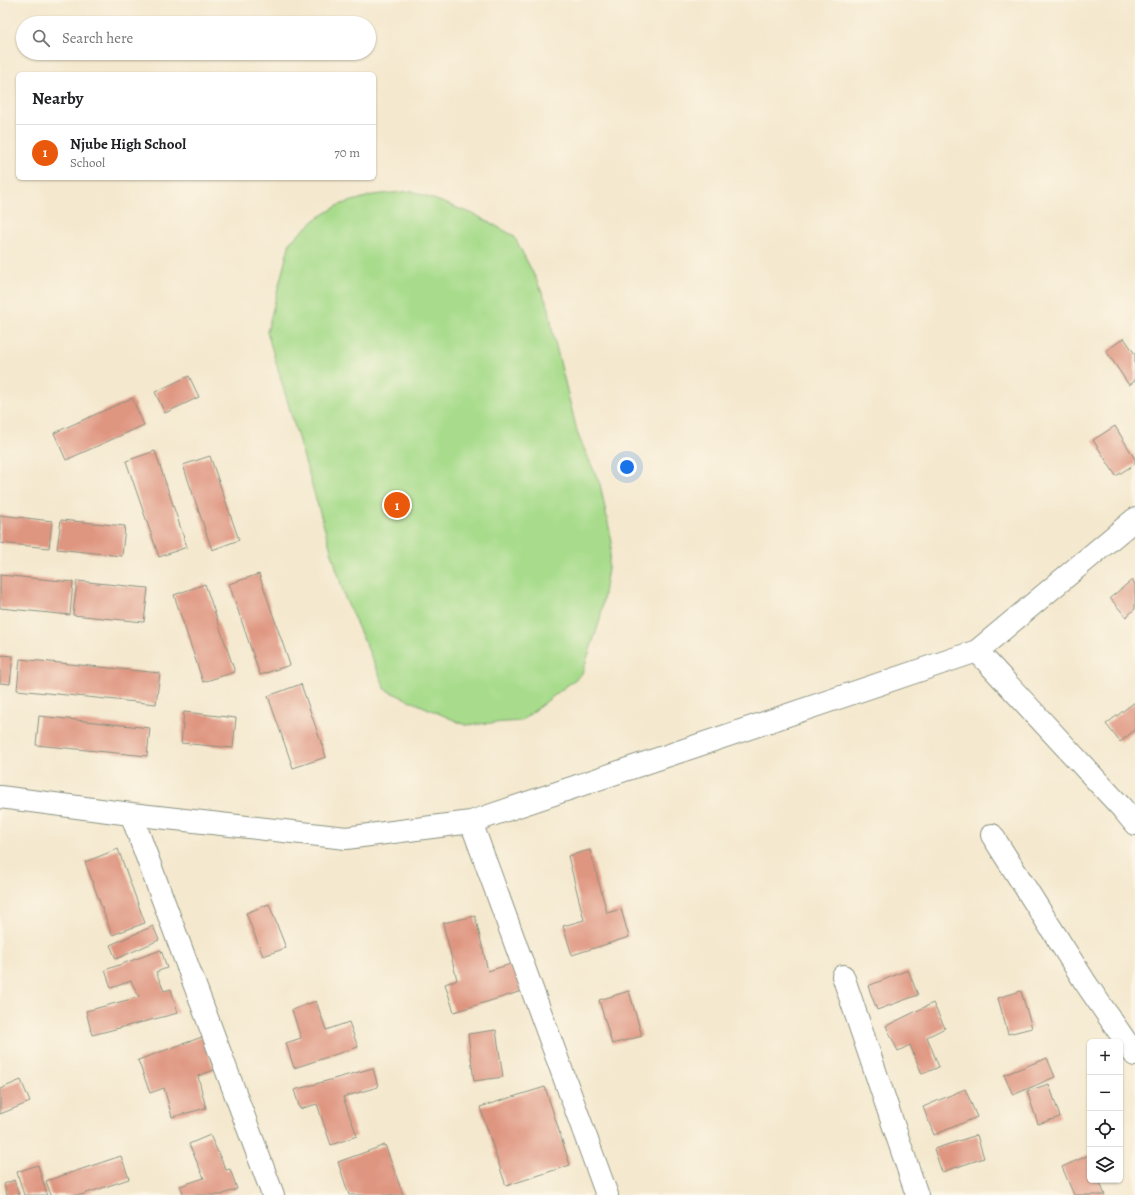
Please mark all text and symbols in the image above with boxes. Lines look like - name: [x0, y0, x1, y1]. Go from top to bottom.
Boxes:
- search box: [16, 16, 376, 60]
- icon: search: [30, 27, 52, 49]
- text: Search here: [62, 28, 133, 48]
- text: Nearby: [32, 87, 83, 110]
- text: Njube High School: [70, 134, 186, 154]
- text: 1: [43, 144, 47, 161]
- text: 70 m: [334, 144, 360, 161]
- text: School: [70, 154, 105, 171]
- your location: [617, 457, 637, 477]
- pin: 1: [384, 490, 410, 520]
- map controls: [1087, 1039, 1123, 1183]
- button: +: [1087, 1039, 1123, 1075]
- button: −: [1087, 1075, 1123, 1111]
- button: locate: [1087, 1111, 1123, 1147]
- button: layers: [1087, 1147, 1123, 1183]

